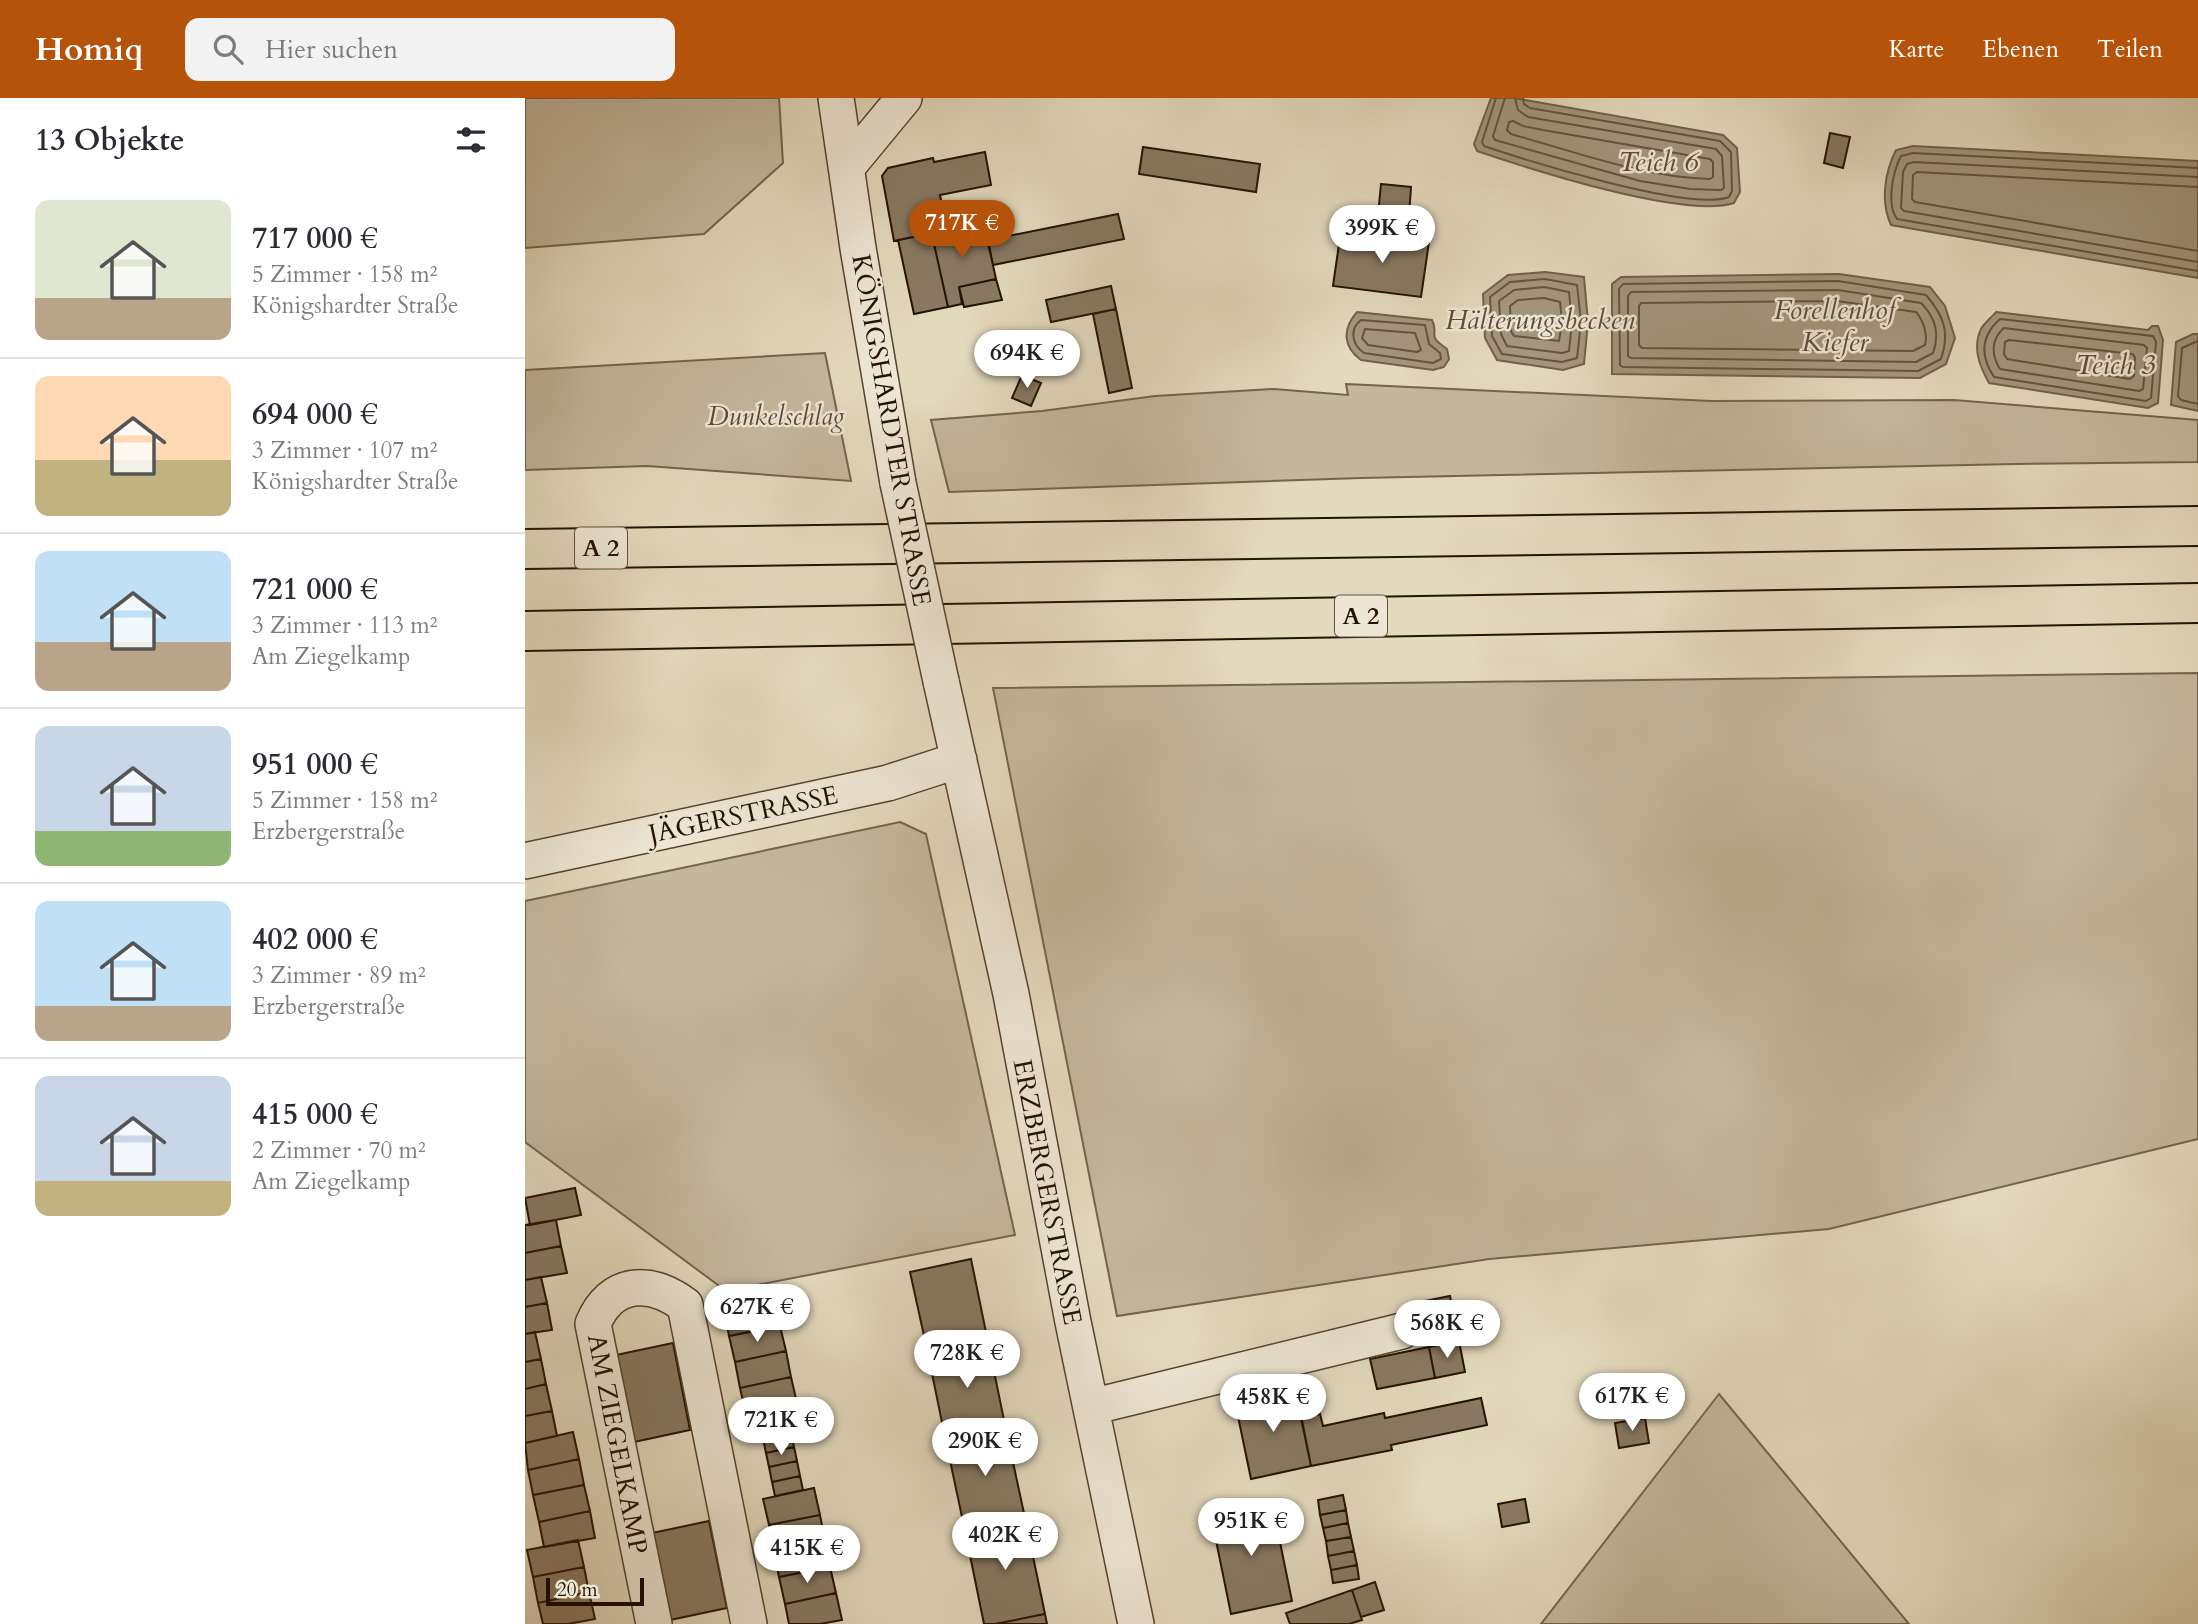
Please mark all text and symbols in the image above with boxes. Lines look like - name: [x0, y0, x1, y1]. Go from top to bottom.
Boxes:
- search box: [185, 18, 675, 81]
- text: Homiq: [35, 27, 143, 72]
- icon: search: [209, 30, 247, 68]
- text: Hier suchen: [265, 32, 398, 67]
- text: Karte: [1889, 33, 1944, 66]
- text: Ebenen: [1982, 33, 2059, 66]
- text: Teilen: [2097, 33, 2163, 66]
- text: 13 Objekte: [35, 120, 185, 161]
- icon: filters: [452, 121, 490, 159]
- water label: Teich 6: [1618, 143, 1700, 181]
- pin: 717K €: [905, 200, 1019, 260]
- pin: 399K €: [1325, 206, 1439, 265]
- text: 717K €: [925, 207, 999, 238]
- text: 399K €: [1345, 212, 1419, 243]
- text: 717 000 €: [252, 218, 378, 259]
- icon: home: [91, 228, 175, 312]
- street label: KÖNIGSHARDTER STRASSE: [843, 251, 940, 609]
- text: 5 Zimmer · 158 m²: [252, 259, 437, 290]
- text: Königshardter Straße: [252, 290, 458, 321]
- water label: Forellenhof Kiefer: [1774, 291, 1902, 361]
- water label: Hälterungsbecken: [1445, 301, 1635, 339]
- pin: 694K €: [970, 330, 1084, 390]
- text: 694K €: [990, 337, 1064, 368]
- water label: Teich 3: [2075, 346, 2155, 384]
- text: 694 000 €: [252, 394, 378, 435]
- park label: Dunkelschlag: [708, 399, 845, 434]
- icon: home: [91, 404, 175, 488]
- text: 3 Zimmer · 107 m²: [252, 435, 437, 466]
- text: Königshardter Straße: [252, 466, 458, 497]
- road number: A 2: [575, 528, 627, 569]
- text: 721 000 €: [252, 569, 378, 610]
- icon: home: [91, 579, 175, 663]
- road number: A 2: [1335, 596, 1387, 636]
- text: 3 Zimmer · 113 m²: [252, 610, 437, 641]
- text: Am Ziegelkamp: [252, 641, 410, 672]
- text: 951 000 €: [252, 744, 378, 785]
- icon: home: [91, 754, 175, 838]
- street label: JÄGERSTRASSE: [641, 777, 841, 852]
- text: 5 Zimmer · 158 m²: [252, 785, 437, 816]
- text: Erzbergerstraße: [252, 816, 405, 847]
- text: 402 000 €: [252, 919, 378, 960]
- icon: home: [91, 929, 175, 1013]
- text: 3 Zimmer · 89 m²: [252, 960, 426, 991]
- text: Erzbergerstraße: [252, 991, 405, 1022]
- street label: ERZBERGERSTRASSE: [1005, 1056, 1090, 1328]
- text: 415 000 €: [252, 1094, 378, 1135]
- icon: home: [91, 1104, 175, 1188]
- text: 2 Zimmer · 70 m²: [252, 1135, 426, 1166]
- text: Am Ziegelkamp: [252, 1166, 410, 1197]
- pin: 627K €: [700, 1284, 814, 1344]
- text: 627K €: [720, 1291, 794, 1322]
- pin: 568K €: [1390, 1300, 1504, 1360]
- text: 568K €: [1410, 1307, 1484, 1338]
- pin: 728K €: [910, 1330, 1024, 1390]
- street label: AM ZIEGELKAMP: [579, 1331, 656, 1557]
- text: 728K €: [930, 1337, 1004, 1368]
- pin: 458K €: [1216, 1374, 1330, 1434]
- pin: 617K €: [1575, 1374, 1689, 1433]
- text: 617K €: [1595, 1380, 1669, 1411]
- text: 458K €: [1236, 1381, 1310, 1412]
- pin: 721K €: [724, 1398, 838, 1457]
- text: 721K €: [744, 1404, 818, 1435]
- pin: 290K €: [928, 1418, 1042, 1478]
- text: 290K €: [948, 1425, 1022, 1456]
- pin: 951K €: [1194, 1498, 1308, 1558]
- text: 951K €: [1214, 1505, 1288, 1536]
- pin: 402K €: [948, 1512, 1062, 1572]
- text: 402K €: [968, 1519, 1042, 1550]
- pin: 415K €: [750, 1526, 864, 1585]
- text: 415K €: [770, 1532, 844, 1563]
- scale bar: [546, 1575, 644, 1607]
- text: 20 m: [557, 1577, 598, 1603]

